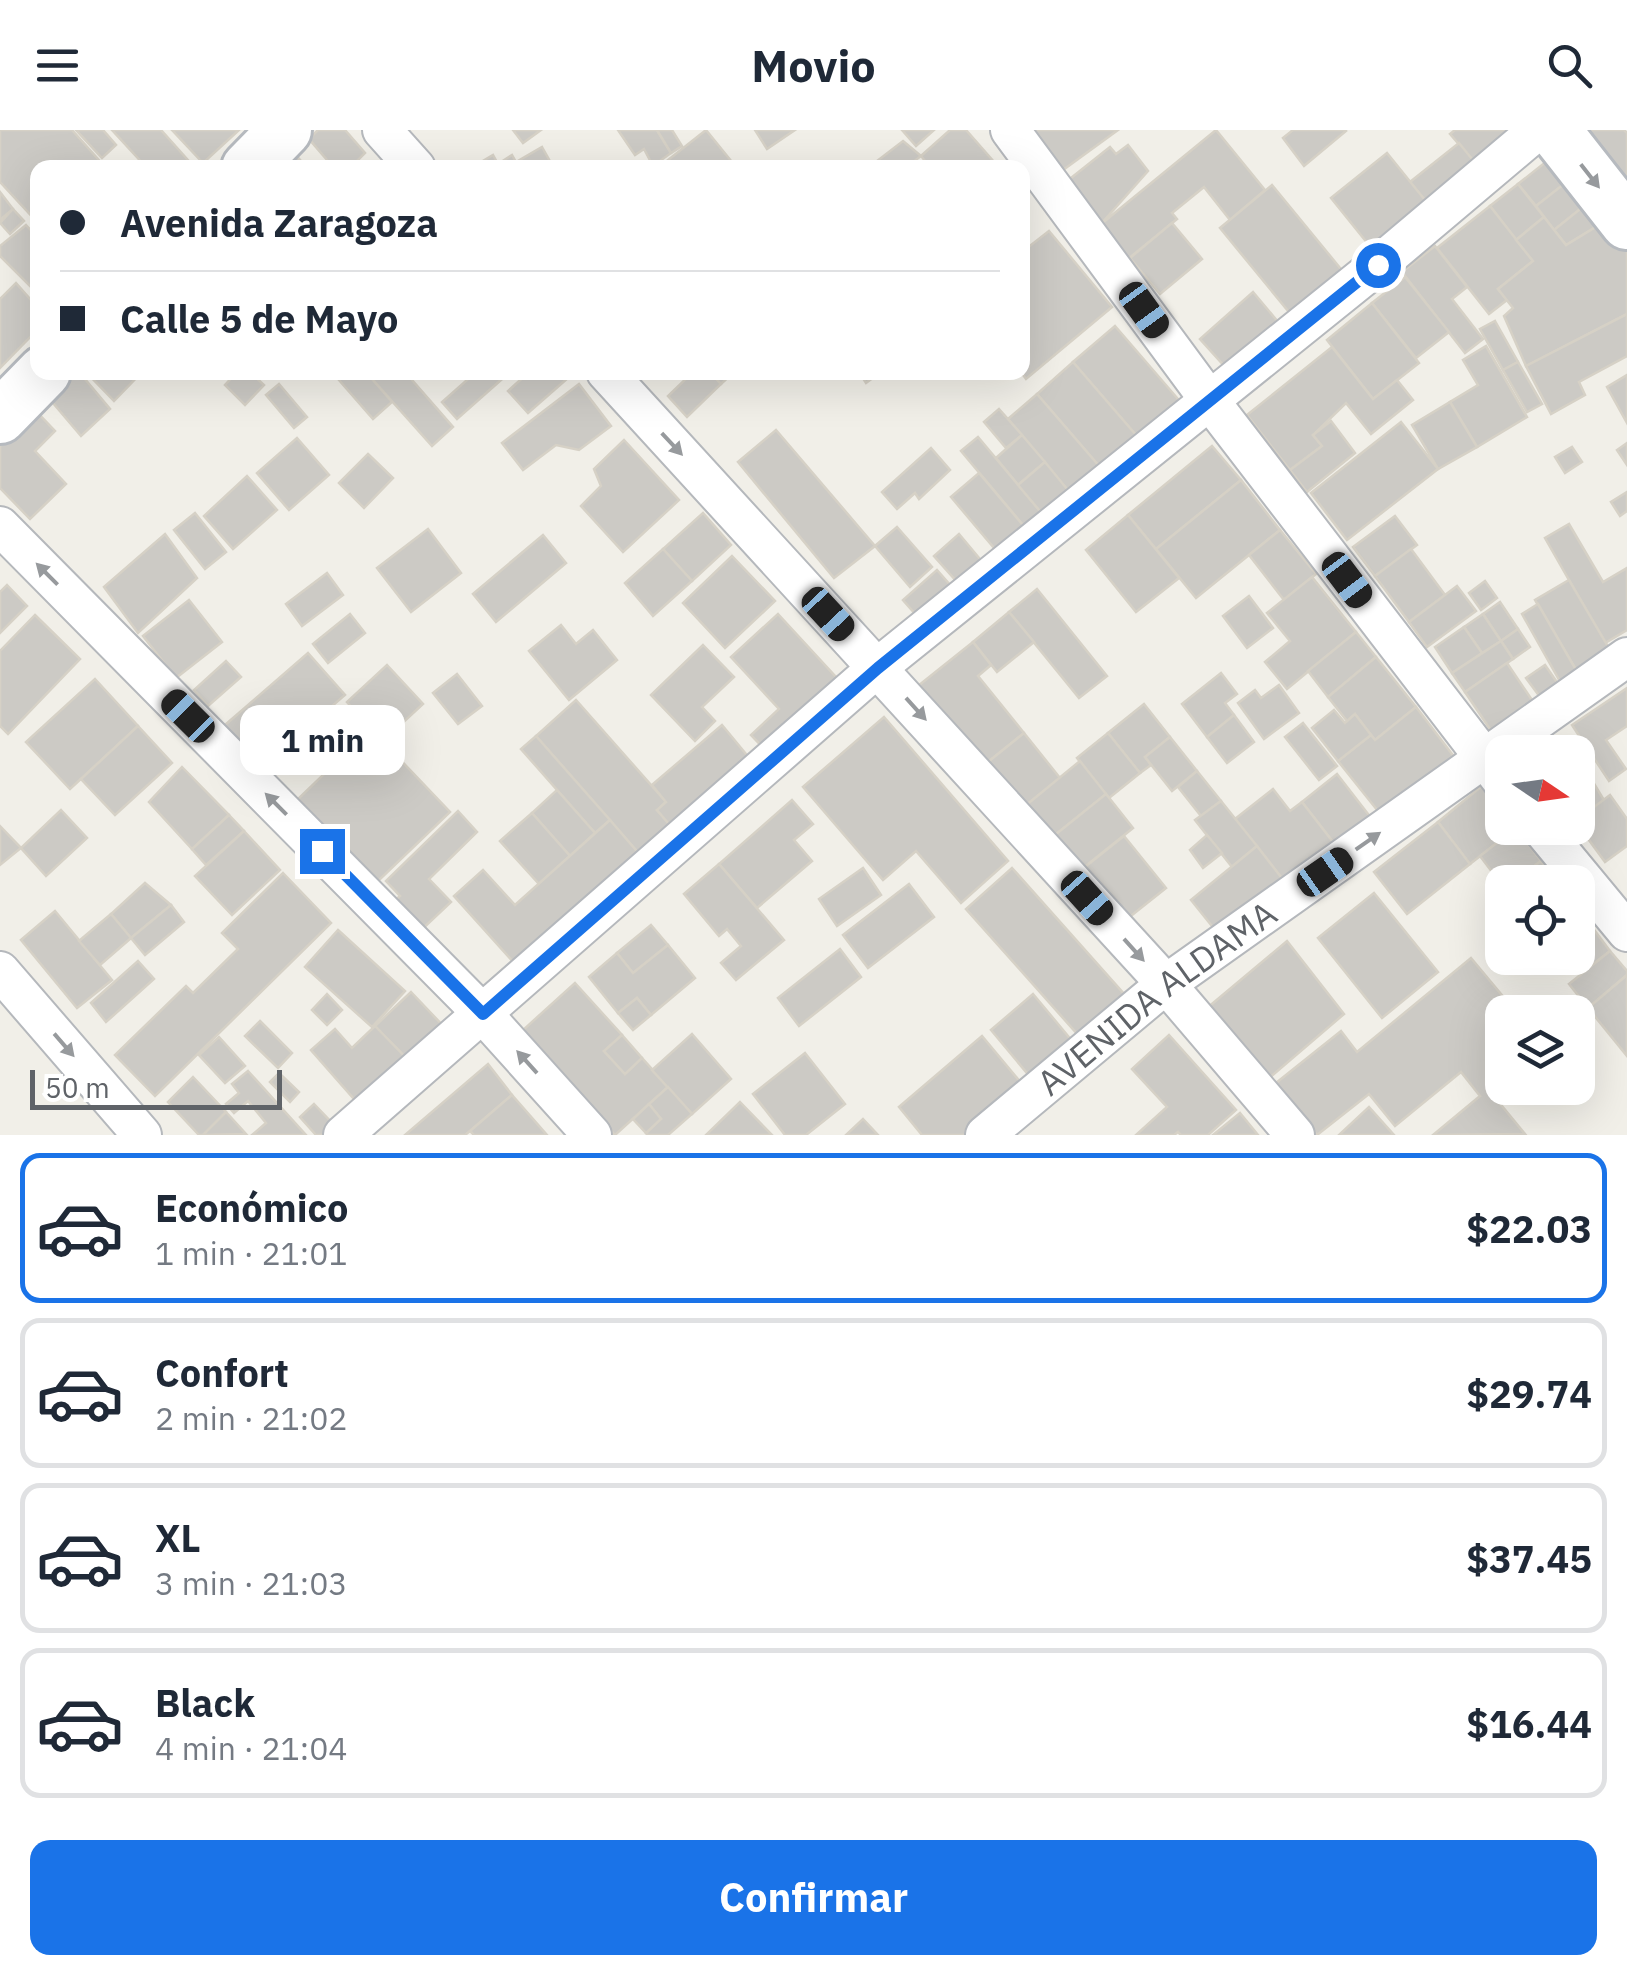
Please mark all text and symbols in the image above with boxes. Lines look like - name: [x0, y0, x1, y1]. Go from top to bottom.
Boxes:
- text: Movio: [751, 36, 876, 94]
- icon: menu: [30, 38, 85, 93]
- icon: search: [1542, 38, 1597, 93]
- one-way arrow: [1580, 163, 1601, 189]
- text: Avenida Zaragoza: [120, 198, 438, 247]
- route start: [1356, 243, 1401, 288]
- car: [1114, 277, 1174, 343]
- text: Calle 5 de Mayo: [120, 294, 398, 343]
- one-way arrow: [660, 432, 683, 456]
- car: [1317, 547, 1377, 613]
- one-way arrow: [36, 562, 59, 586]
- car: [797, 582, 859, 646]
- car: [156, 684, 220, 748]
- one-way arrow: [904, 696, 926, 721]
- callout: 1 min: [240, 706, 404, 776]
- text: 1 min: [281, 719, 364, 761]
- north arrow: [1485, 735, 1595, 845]
- map controls: [1485, 735, 1595, 1105]
- one-way arrow: [264, 793, 288, 817]
- route end: [300, 829, 345, 874]
- one-way arrow: [1354, 832, 1381, 851]
- car: [1292, 843, 1358, 901]
- button: locate: [1485, 865, 1595, 975]
- car: [1056, 866, 1118, 930]
- street label: AVENIDA ALDAMA: [1027, 890, 1285, 1105]
- one-way arrow: [1122, 937, 1145, 961]
- button: layers: [1485, 995, 1595, 1105]
- one-way arrow: [52, 1032, 74, 1057]
- one-way arrow: [516, 1050, 538, 1075]
- scale bar: [30, 1065, 282, 1110]
- text: 50 m: [45, 1069, 110, 1106]
- icon: car: [35, 1183, 125, 1273]
- text: Económico: [155, 1183, 348, 1232]
- text: $22.03: [1466, 1204, 1592, 1253]
- text: 1 min · 21:01: [155, 1232, 348, 1274]
- icon: car: [35, 1348, 125, 1438]
- text: Confort: [155, 1348, 289, 1397]
- text: $29.74: [1466, 1369, 1592, 1418]
- text: 2 min · 21:02: [155, 1397, 348, 1439]
- icon: car: [35, 1513, 125, 1603]
- text: XL: [155, 1513, 201, 1562]
- text: $37.45: [1466, 1534, 1592, 1583]
- text: 3 min · 21:03: [155, 1562, 348, 1604]
- icon: car: [35, 1678, 125, 1768]
- text: Black: [155, 1678, 255, 1727]
- text: $16.44: [1466, 1699, 1592, 1748]
- text: 4 min · 21:04: [155, 1727, 348, 1769]
- button: Confirmar: [30, 1840, 1597, 1955]

